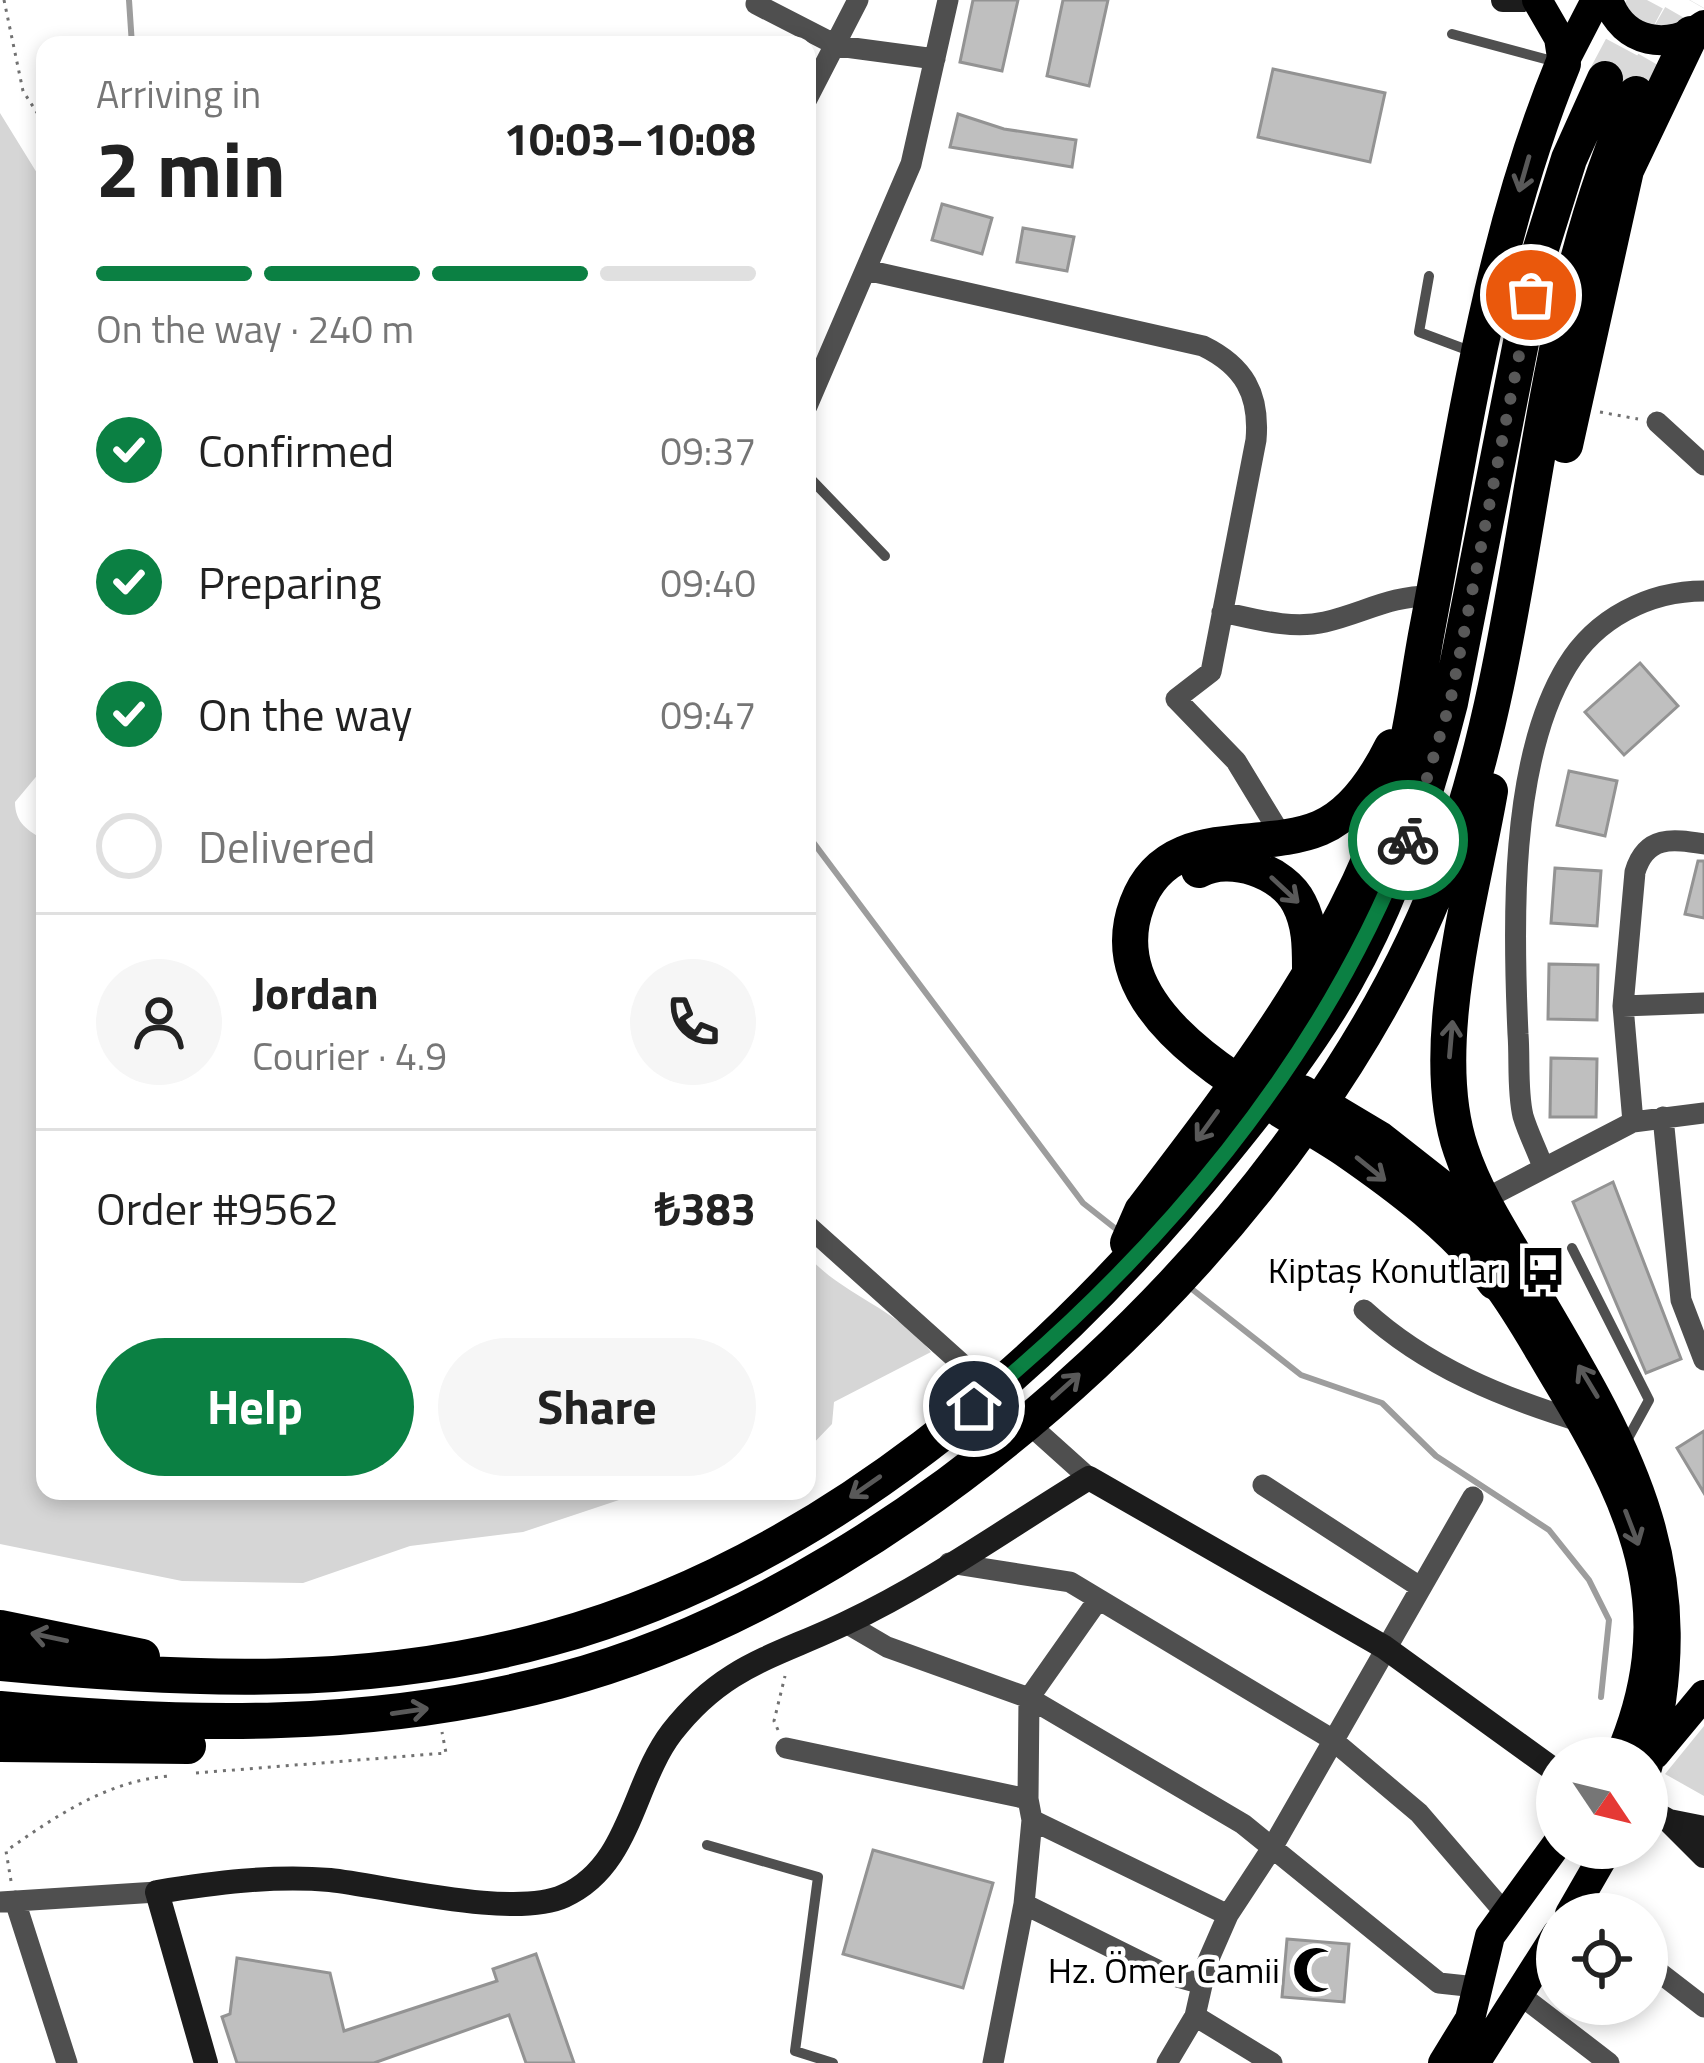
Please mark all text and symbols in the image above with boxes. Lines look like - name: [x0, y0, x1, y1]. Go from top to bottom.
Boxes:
- text: Arriving in: [96, 64, 261, 123]
- text: 10:03–10:08: [504, 104, 756, 172]
- text: 2 min: [96, 109, 286, 227]
- one-way arrow: [1512, 154, 1534, 192]
- pin: [1480, 244, 1582, 346]
- icon: bag: [1498, 262, 1564, 328]
- text: On the way · 240 m: [96, 299, 414, 358]
- text: Confirmed: [198, 416, 394, 484]
- icon: check: [96, 417, 162, 483]
- text: 09:37: [660, 421, 756, 480]
- text: Preparing: [198, 548, 382, 616]
- icon: check: [96, 549, 162, 615]
- text: 09:40: [660, 553, 756, 612]
- text: On the way: [198, 680, 412, 748]
- icon: check: [96, 681, 162, 747]
- text: 09:47: [660, 685, 756, 744]
- courier: [1348, 780, 1468, 900]
- icon: bike: [1375, 807, 1441, 873]
- text: Delivered: [198, 812, 376, 880]
- one-way arrow: [1269, 875, 1299, 904]
- text: Jordan: [252, 958, 379, 1026]
- button: person: [96, 959, 222, 1085]
- button: phone: [630, 959, 756, 1085]
- one-way arrow: [1440, 1020, 1463, 1059]
- text: Courier · 4.9: [252, 1026, 447, 1085]
- one-way arrow: [1195, 1109, 1221, 1142]
- one-way arrow: [1354, 1155, 1386, 1182]
- text: Order #9562: [96, 1174, 339, 1242]
- text: ₺383: [655, 1174, 756, 1242]
- place label: Kiptaş Konutları: [1268, 1242, 1507, 1297]
- bus stop icon: Kiptaş Konutları: [1518, 1245, 1568, 1295]
- button: Help: [96, 1338, 414, 1476]
- button: Share: [438, 1338, 756, 1476]
- pin: [923, 1355, 1025, 1457]
- one-way arrow: [1576, 1364, 1600, 1399]
- icon: home: [941, 1373, 1007, 1439]
- one-way arrow: [1051, 1373, 1081, 1400]
- one-way arrow: [849, 1474, 882, 1499]
- one-way arrow: [1623, 1508, 1645, 1545]
- one-way arrow: [31, 1624, 69, 1647]
- one-way arrow: [390, 1699, 429, 1722]
- north arrow: [1536, 1737, 1668, 1869]
- map controls: [1536, 1737, 1668, 2025]
- button: locate: [1536, 1893, 1668, 2025]
- place label: Hz. Ömer Camii: [1048, 1942, 1280, 1997]
- mosque icon: Hz. Ömer Camii: [1291, 1945, 1341, 1995]

